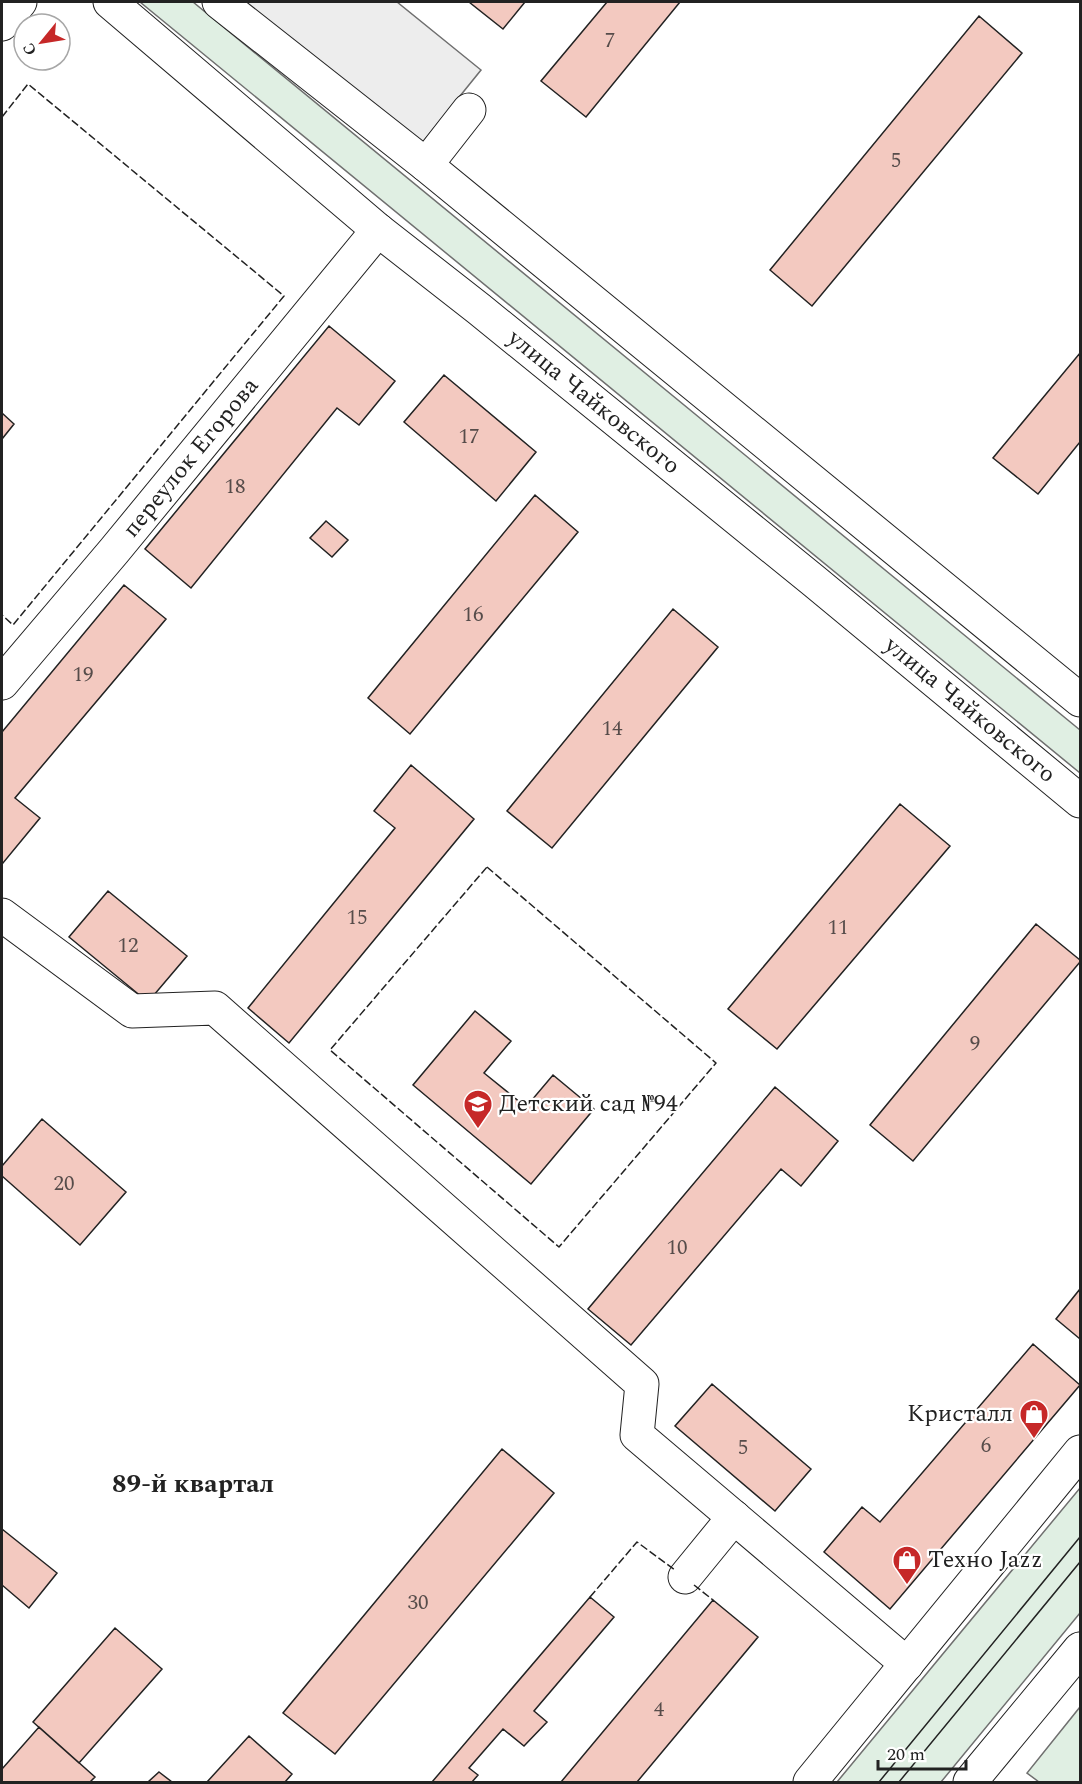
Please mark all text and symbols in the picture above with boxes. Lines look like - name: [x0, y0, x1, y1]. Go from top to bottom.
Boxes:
- north arrow: [12, 12, 72, 72]
- house number: 7: [605, 25, 615, 57]
- text: С: [17, 38, 43, 60]
- house number: 5: [891, 145, 901, 177]
- street label: улица Чайковского: [499, 320, 688, 484]
- street label: переулок Егорова: [114, 369, 268, 546]
- house number: 17: [459, 421, 480, 453]
- house number: 18: [225, 471, 246, 503]
- house number: 16: [463, 599, 484, 631]
- street label: улица Чайковского: [875, 627, 1064, 792]
- house number: 19: [73, 659, 94, 691]
- house number: 14: [602, 713, 623, 745]
- house number: 15: [347, 902, 368, 934]
- house number: 11: [828, 912, 849, 944]
- house number: 12: [118, 930, 139, 962]
- house number: 9: [970, 1028, 980, 1060]
- place label: Детский сад №94: [499, 1086, 678, 1122]
- school or university icon: Детский сад №94: [462, 1088, 494, 1130]
- house number: 20: [54, 1168, 75, 1200]
- house number: 10: [667, 1232, 688, 1264]
- place label: Кристалл: [907, 1396, 1013, 1432]
- shop icon: Кристалл: [1018, 1398, 1050, 1440]
- house number: 6: [981, 1430, 991, 1462]
- house number: 5: [738, 1432, 748, 1464]
- district label: 89-й квартал: [112, 1464, 274, 1504]
- place label: Техно Jazz: [928, 1542, 1042, 1578]
- shop icon: Техно Jazz: [891, 1544, 923, 1586]
- house number: 30: [408, 1587, 429, 1619]
- house number: 4: [654, 1694, 665, 1726]
- scale bar: [878, 1733, 966, 1771]
- text: 20 m: [887, 1741, 925, 1768]

